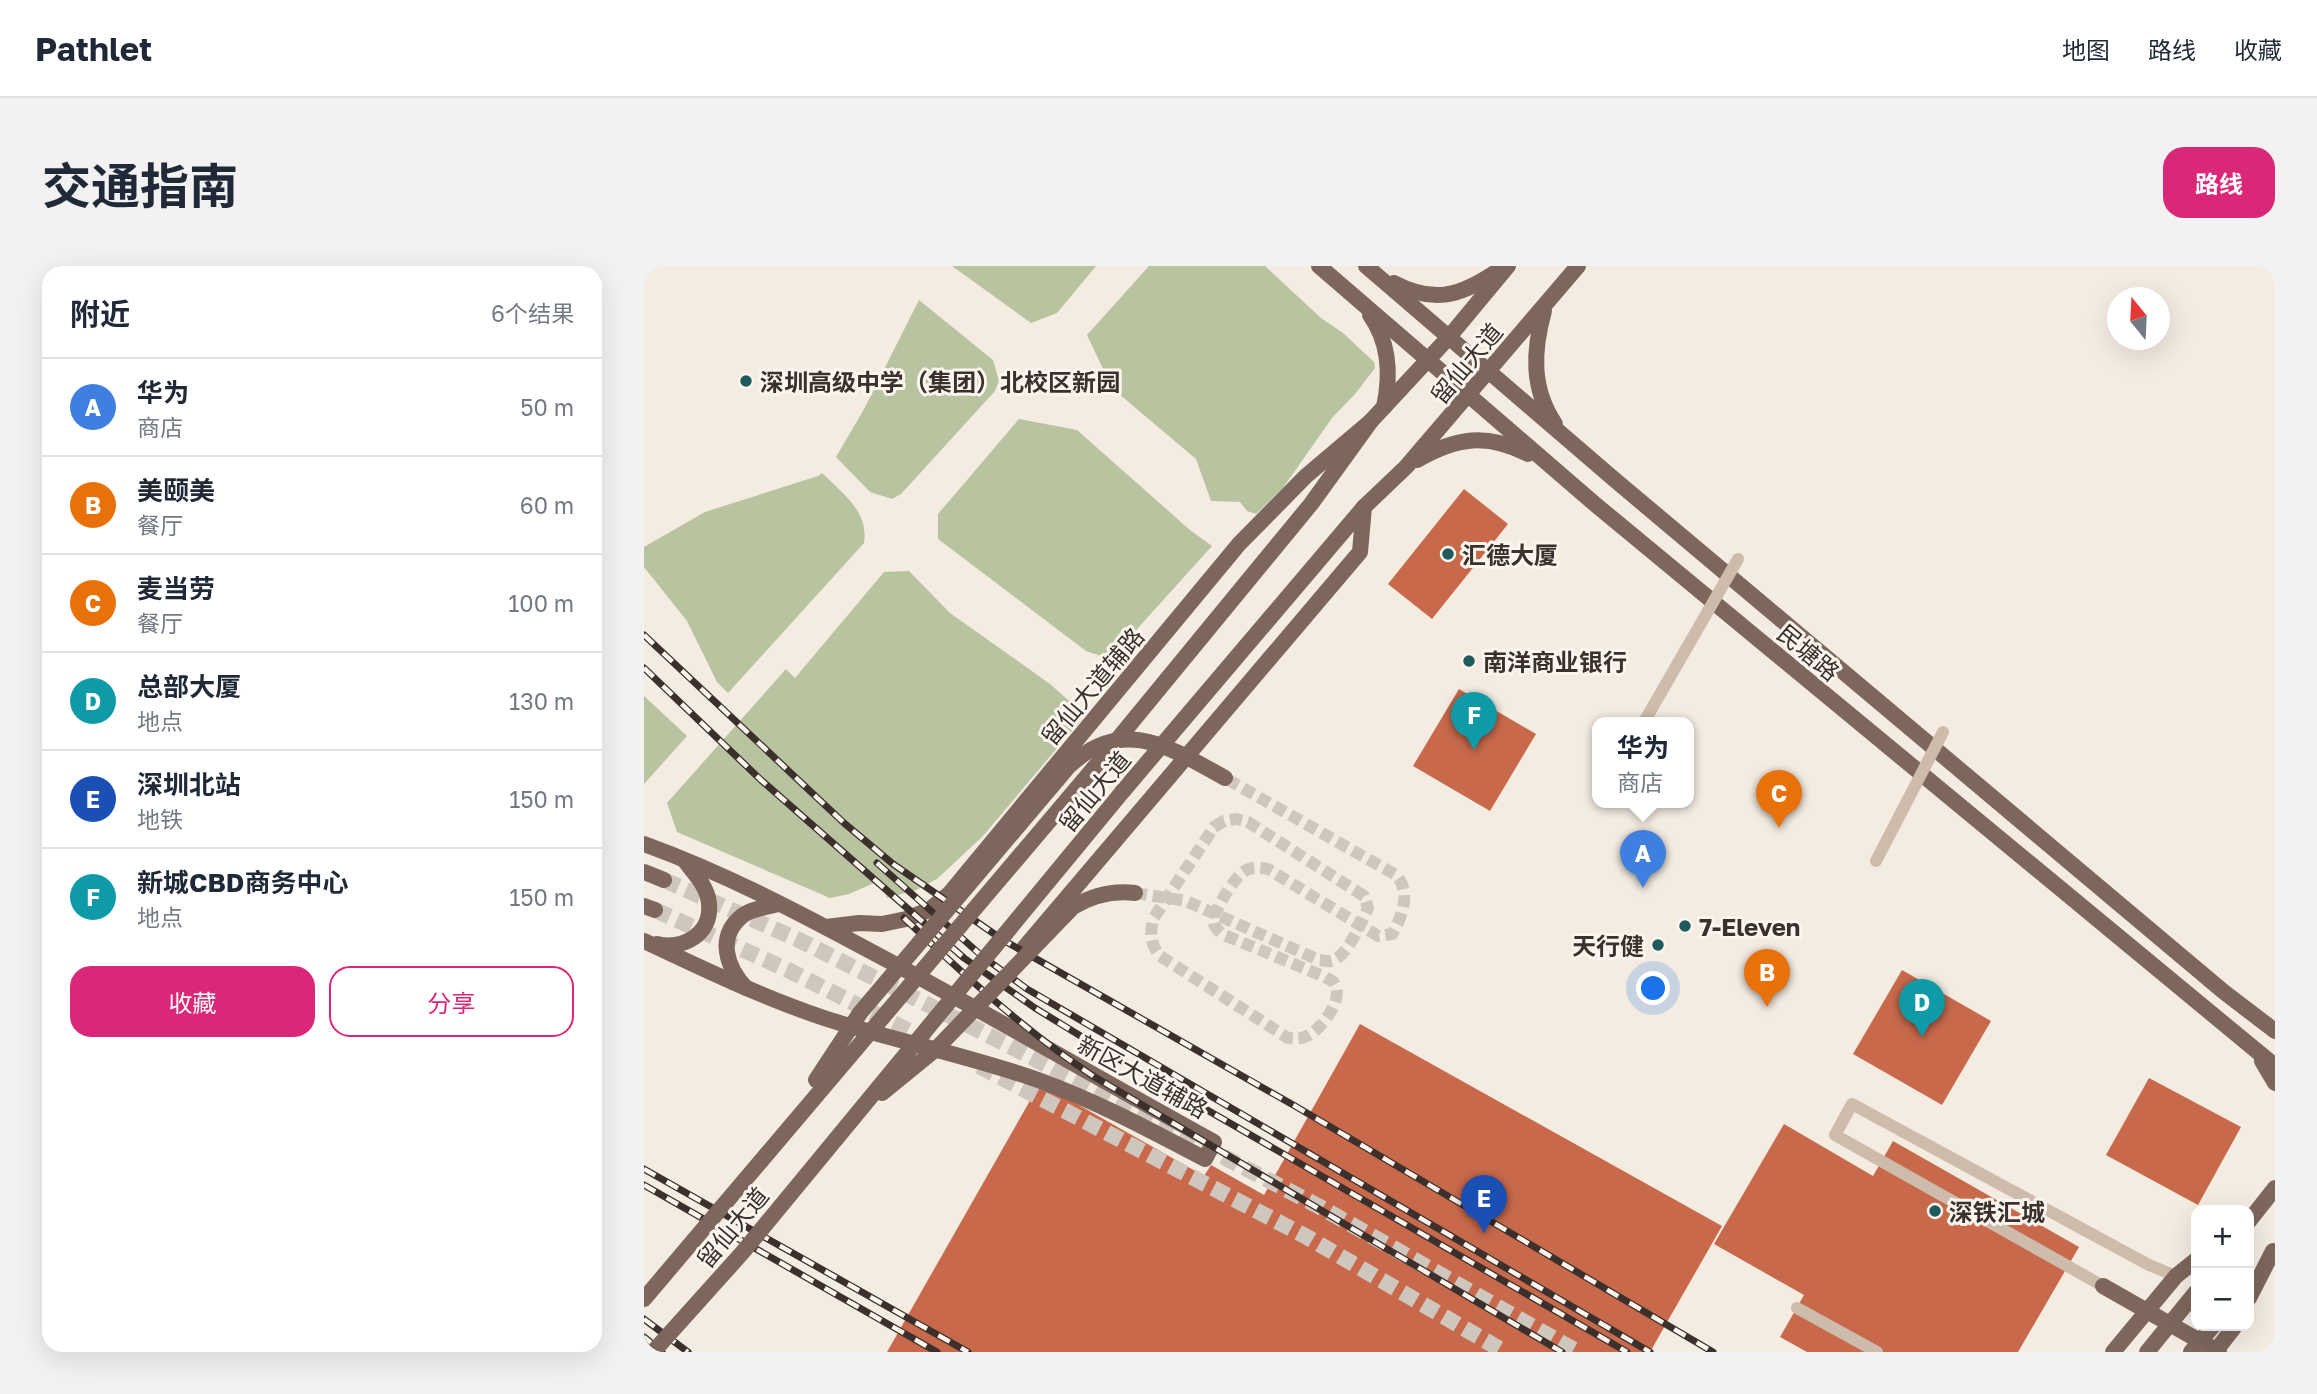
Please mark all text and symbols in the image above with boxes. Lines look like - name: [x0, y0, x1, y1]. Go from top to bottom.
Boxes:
- text: Pathlet: [35, 29, 152, 68]
- text: 地图: [2062, 35, 2110, 64]
- text: 路线: [2148, 35, 2196, 64]
- text: 收藏: [2234, 35, 2282, 64]
- button: 路线: [2163, 147, 2275, 218]
- text: 交通指南: [42, 156, 238, 215]
- north arrow: [2107, 287, 2170, 350]
- text: 附近: [70, 296, 130, 332]
- text: 6个结果: [491, 299, 574, 327]
- street label: 留仙大道: [1424, 317, 1508, 409]
- place label: 深圳高级中学（集团）北校区新园: [760, 367, 1120, 396]
- marker: 深圳高级中学（集团）北校区新园: [738, 373, 754, 389]
- text: 华为: [137, 377, 189, 408]
- text: A: [85, 393, 101, 421]
- text: 50 m: [520, 393, 574, 421]
- text: 商店: [137, 413, 183, 441]
- text: 美颐美: [137, 475, 215, 506]
- text: B: [85, 491, 101, 519]
- text: 60 m: [520, 491, 574, 519]
- text: 餐厅: [137, 511, 183, 539]
- place label: 汇德大厦: [1462, 540, 1558, 569]
- marker: 汇德大厦: [1440, 546, 1456, 562]
- text: 麦当劳: [137, 573, 215, 604]
- text: C: [85, 589, 101, 617]
- text: 100 m: [508, 589, 574, 617]
- text: 餐厅: [137, 609, 183, 637]
- street label: 民塘路: [1772, 618, 1846, 686]
- street label: 留仙大道辅路: [1035, 622, 1149, 750]
- place label: 南洋商业银行: [1483, 647, 1627, 676]
- marker: 南洋商业银行: [1461, 653, 1477, 669]
- text: 总部大厦: [137, 671, 241, 702]
- text: D: [85, 687, 101, 715]
- text: 130 m: [509, 687, 574, 715]
- pin: F: [1451, 692, 1497, 750]
- text: 地点: [137, 707, 183, 735]
- popup: [1592, 717, 1694, 808]
- text: 华为: [1617, 732, 1669, 763]
- street label: 留仙大道: [1052, 745, 1136, 837]
- text: 商店: [1617, 768, 1663, 796]
- text: 深圳北站: [137, 769, 241, 800]
- pin: C: [1756, 770, 1802, 828]
- text: E: [86, 785, 100, 813]
- text: 150 m: [509, 785, 574, 813]
- text: 地铁: [137, 805, 183, 833]
- pin: A: [1620, 830, 1666, 888]
- text: 新城CBD商务中心: [137, 867, 348, 898]
- text: F: [86, 883, 100, 911]
- text: 150 m: [509, 883, 574, 911]
- text: 地点: [137, 903, 183, 931]
- place label: 7-Eleven: [1699, 912, 1800, 941]
- marker: 7-Eleven: [1677, 918, 1693, 934]
- place label: 天行健: [1572, 931, 1644, 960]
- marker: 天行健: [1650, 937, 1666, 953]
- pin: B: [1744, 949, 1790, 1007]
- button: 收藏: [70, 966, 315, 1037]
- button: 分享: [329, 966, 574, 1037]
- your location: [1636, 971, 1670, 1005]
- pin: D: [1899, 979, 1945, 1037]
- street label: 新区大道辅路: [1073, 1028, 1213, 1124]
- pin: E: [1461, 1175, 1507, 1233]
- street label: 留仙大道: [690, 1181, 774, 1273]
- place label: 深铁汇城: [1949, 1197, 2045, 1226]
- marker: 深铁汇城: [1927, 1203, 1943, 1219]
- map controls: [2191, 1205, 2254, 1331]
- button: +: [2191, 1205, 2254, 1268]
- button: −: [2191, 1268, 2254, 1331]

